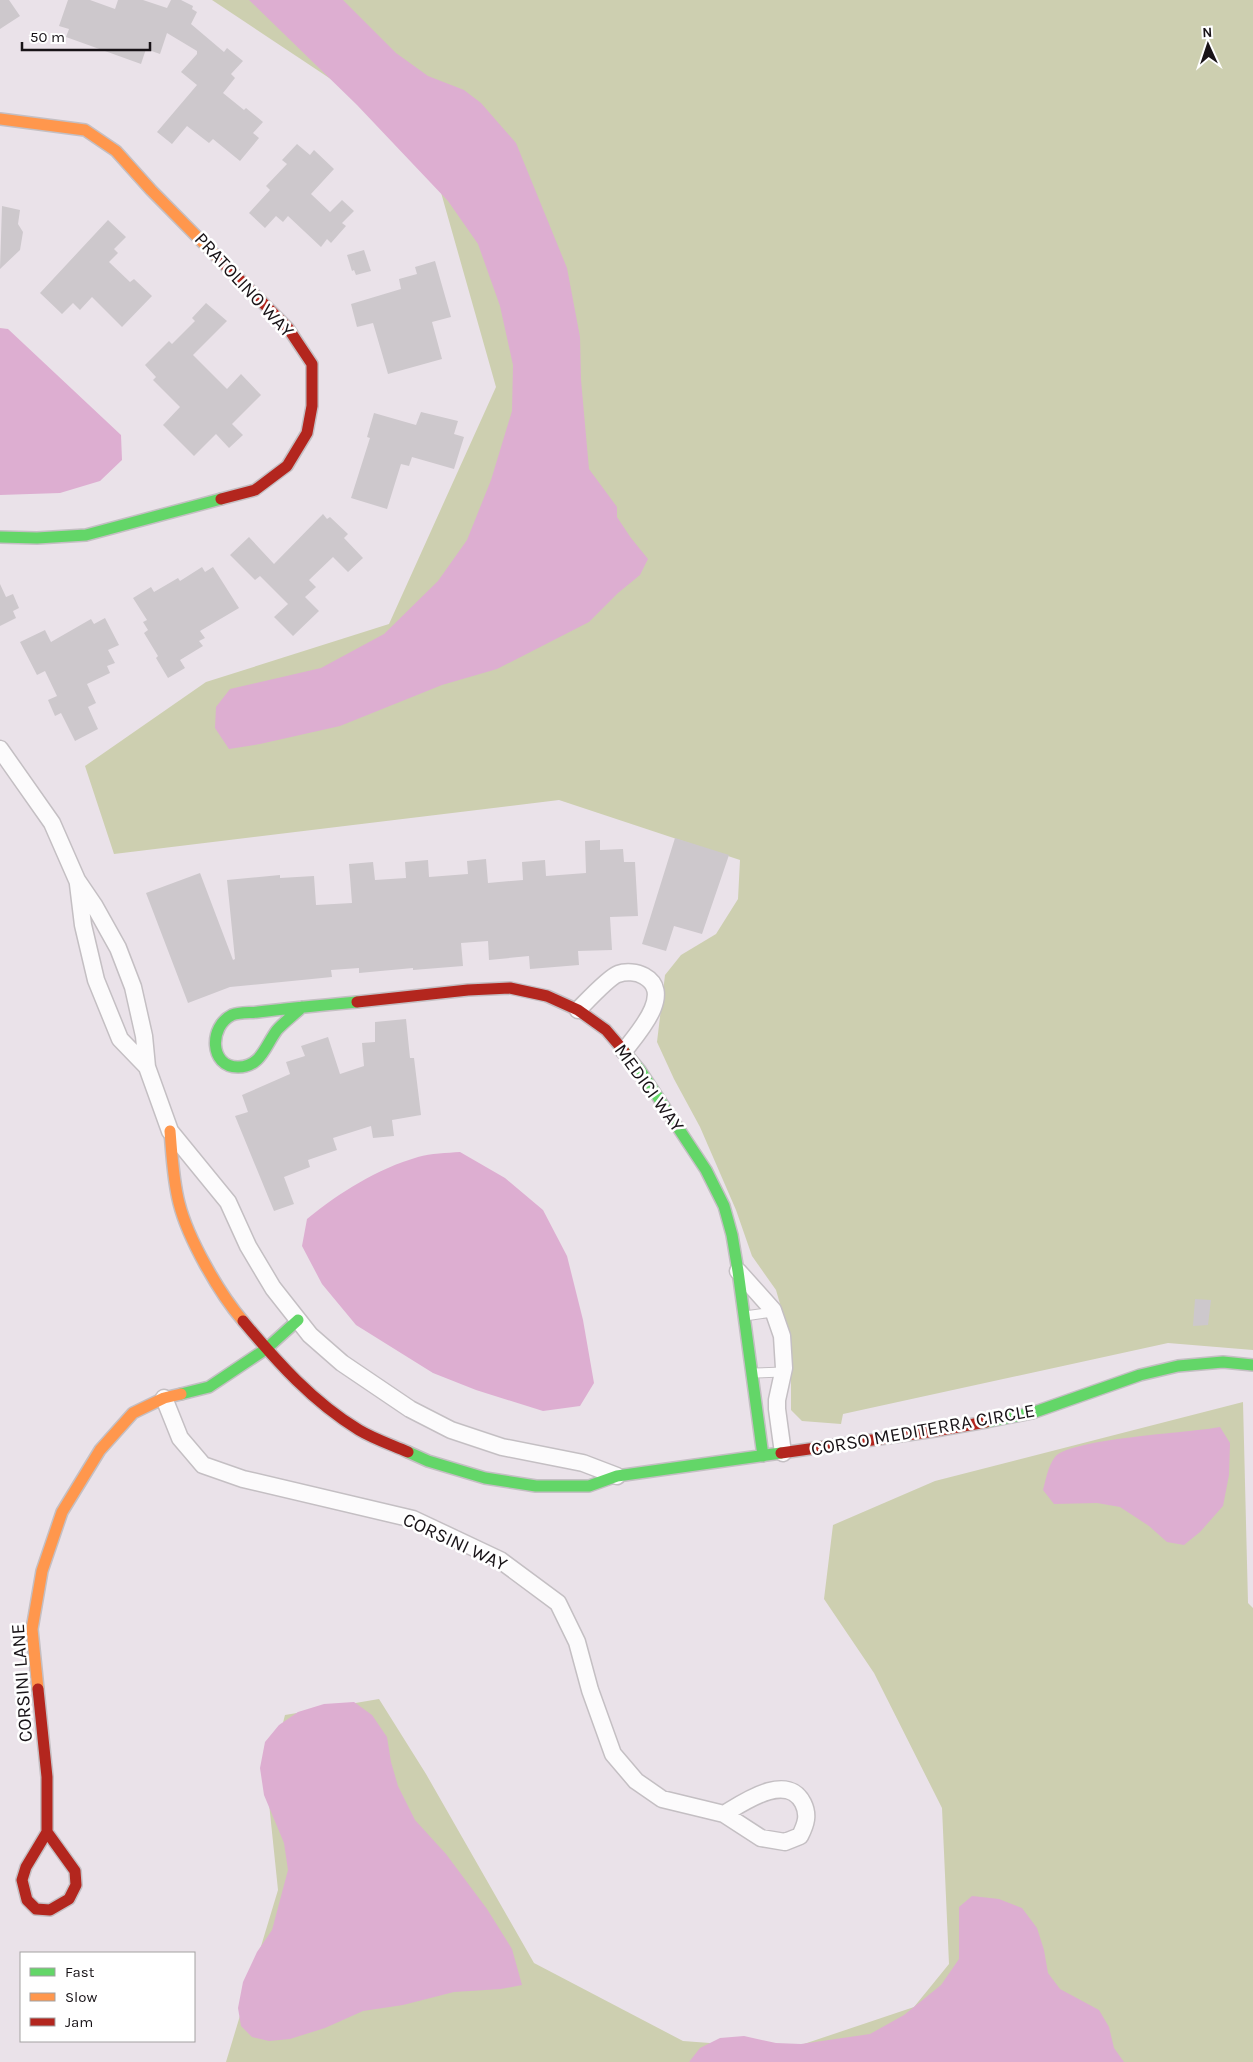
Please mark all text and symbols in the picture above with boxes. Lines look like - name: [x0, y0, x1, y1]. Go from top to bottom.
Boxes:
- scale bar: [22, 20, 150, 52]
- north arrow: [1183, 20, 1233, 70]
- text: N: [1202, 24, 1213, 41]
- text: 50 m: [30, 28, 65, 46]
- street label: PRATOLINO WAY: [190, 228, 299, 342]
- street label: MEDICI WAY: [610, 1040, 689, 1137]
- street label: CORSO MEDITERRA CIRCLE: [809, 1399, 1037, 1461]
- street label: CORSINI WAY: [399, 1508, 511, 1576]
- street label: CORSINI LANE: [7, 1623, 37, 1743]
- legend: [20, 1952, 195, 2042]
- text: Fast: [65, 1963, 95, 1981]
- text: Slow: [65, 1988, 97, 2006]
- text: Jam: [65, 2013, 93, 2031]

